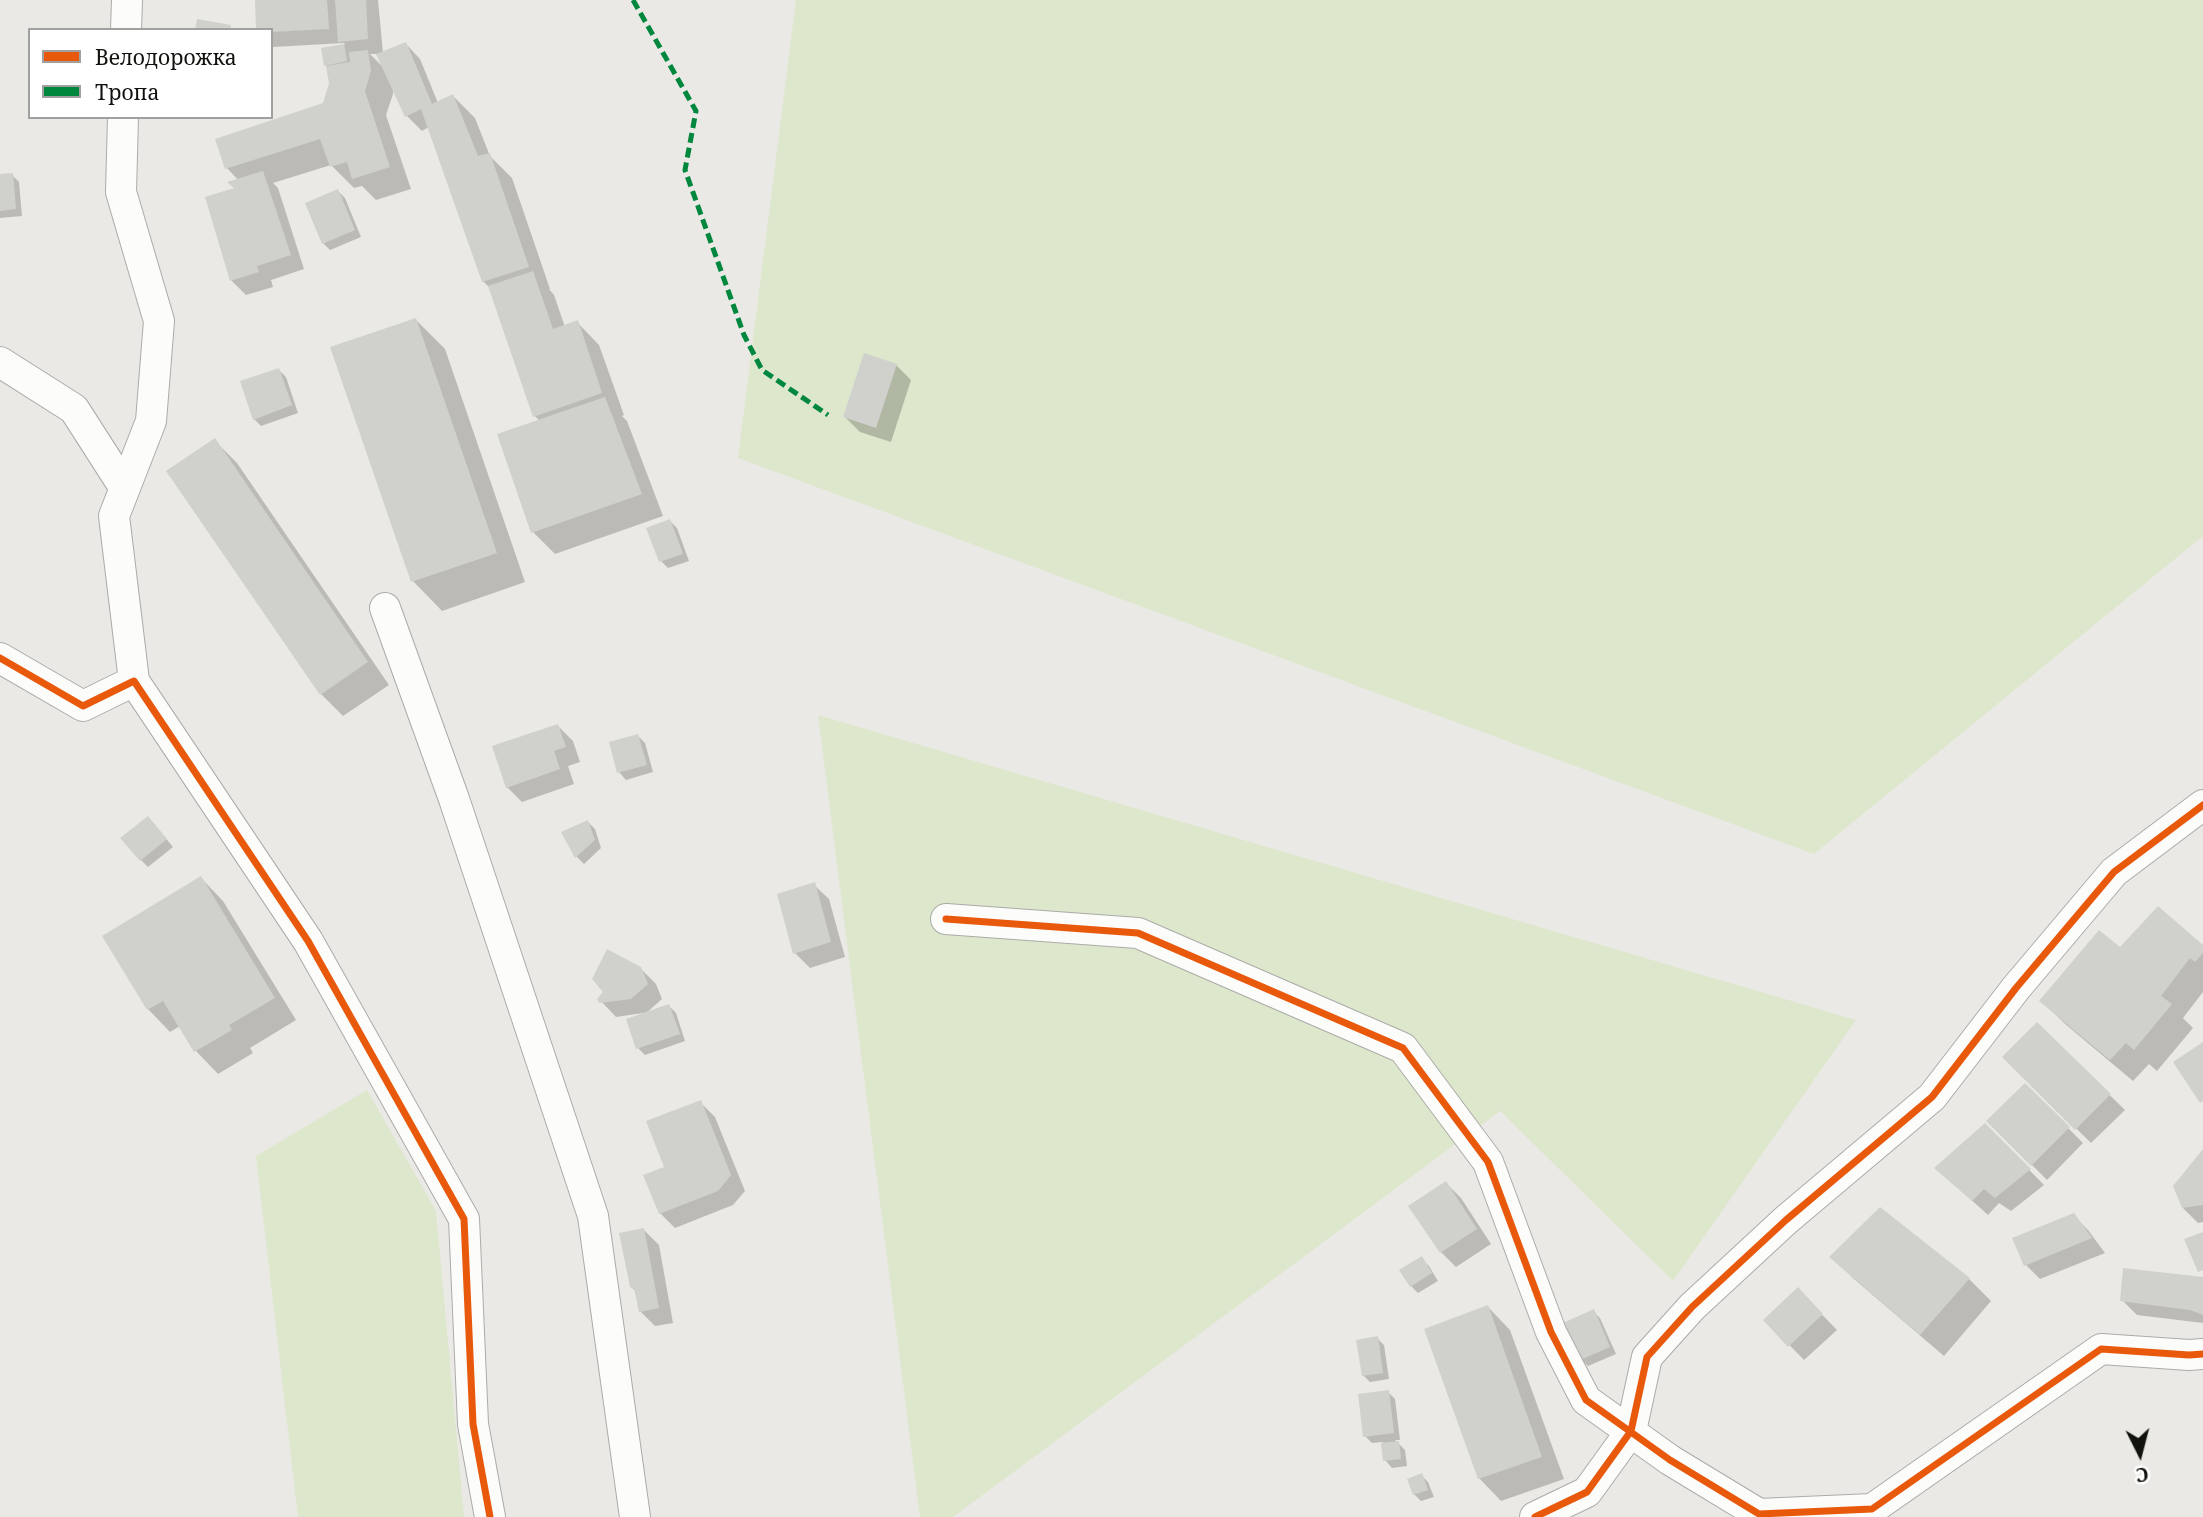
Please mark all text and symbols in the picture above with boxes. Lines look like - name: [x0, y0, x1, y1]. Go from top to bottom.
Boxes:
- legend: [28, 28, 273, 119]
- text: Велодорожка: [95, 43, 237, 71]
- text: Тропа: [95, 78, 159, 106]
- north arrow: [2105, 1419, 2175, 1489]
- text: С: [2135, 1461, 2150, 1488]

